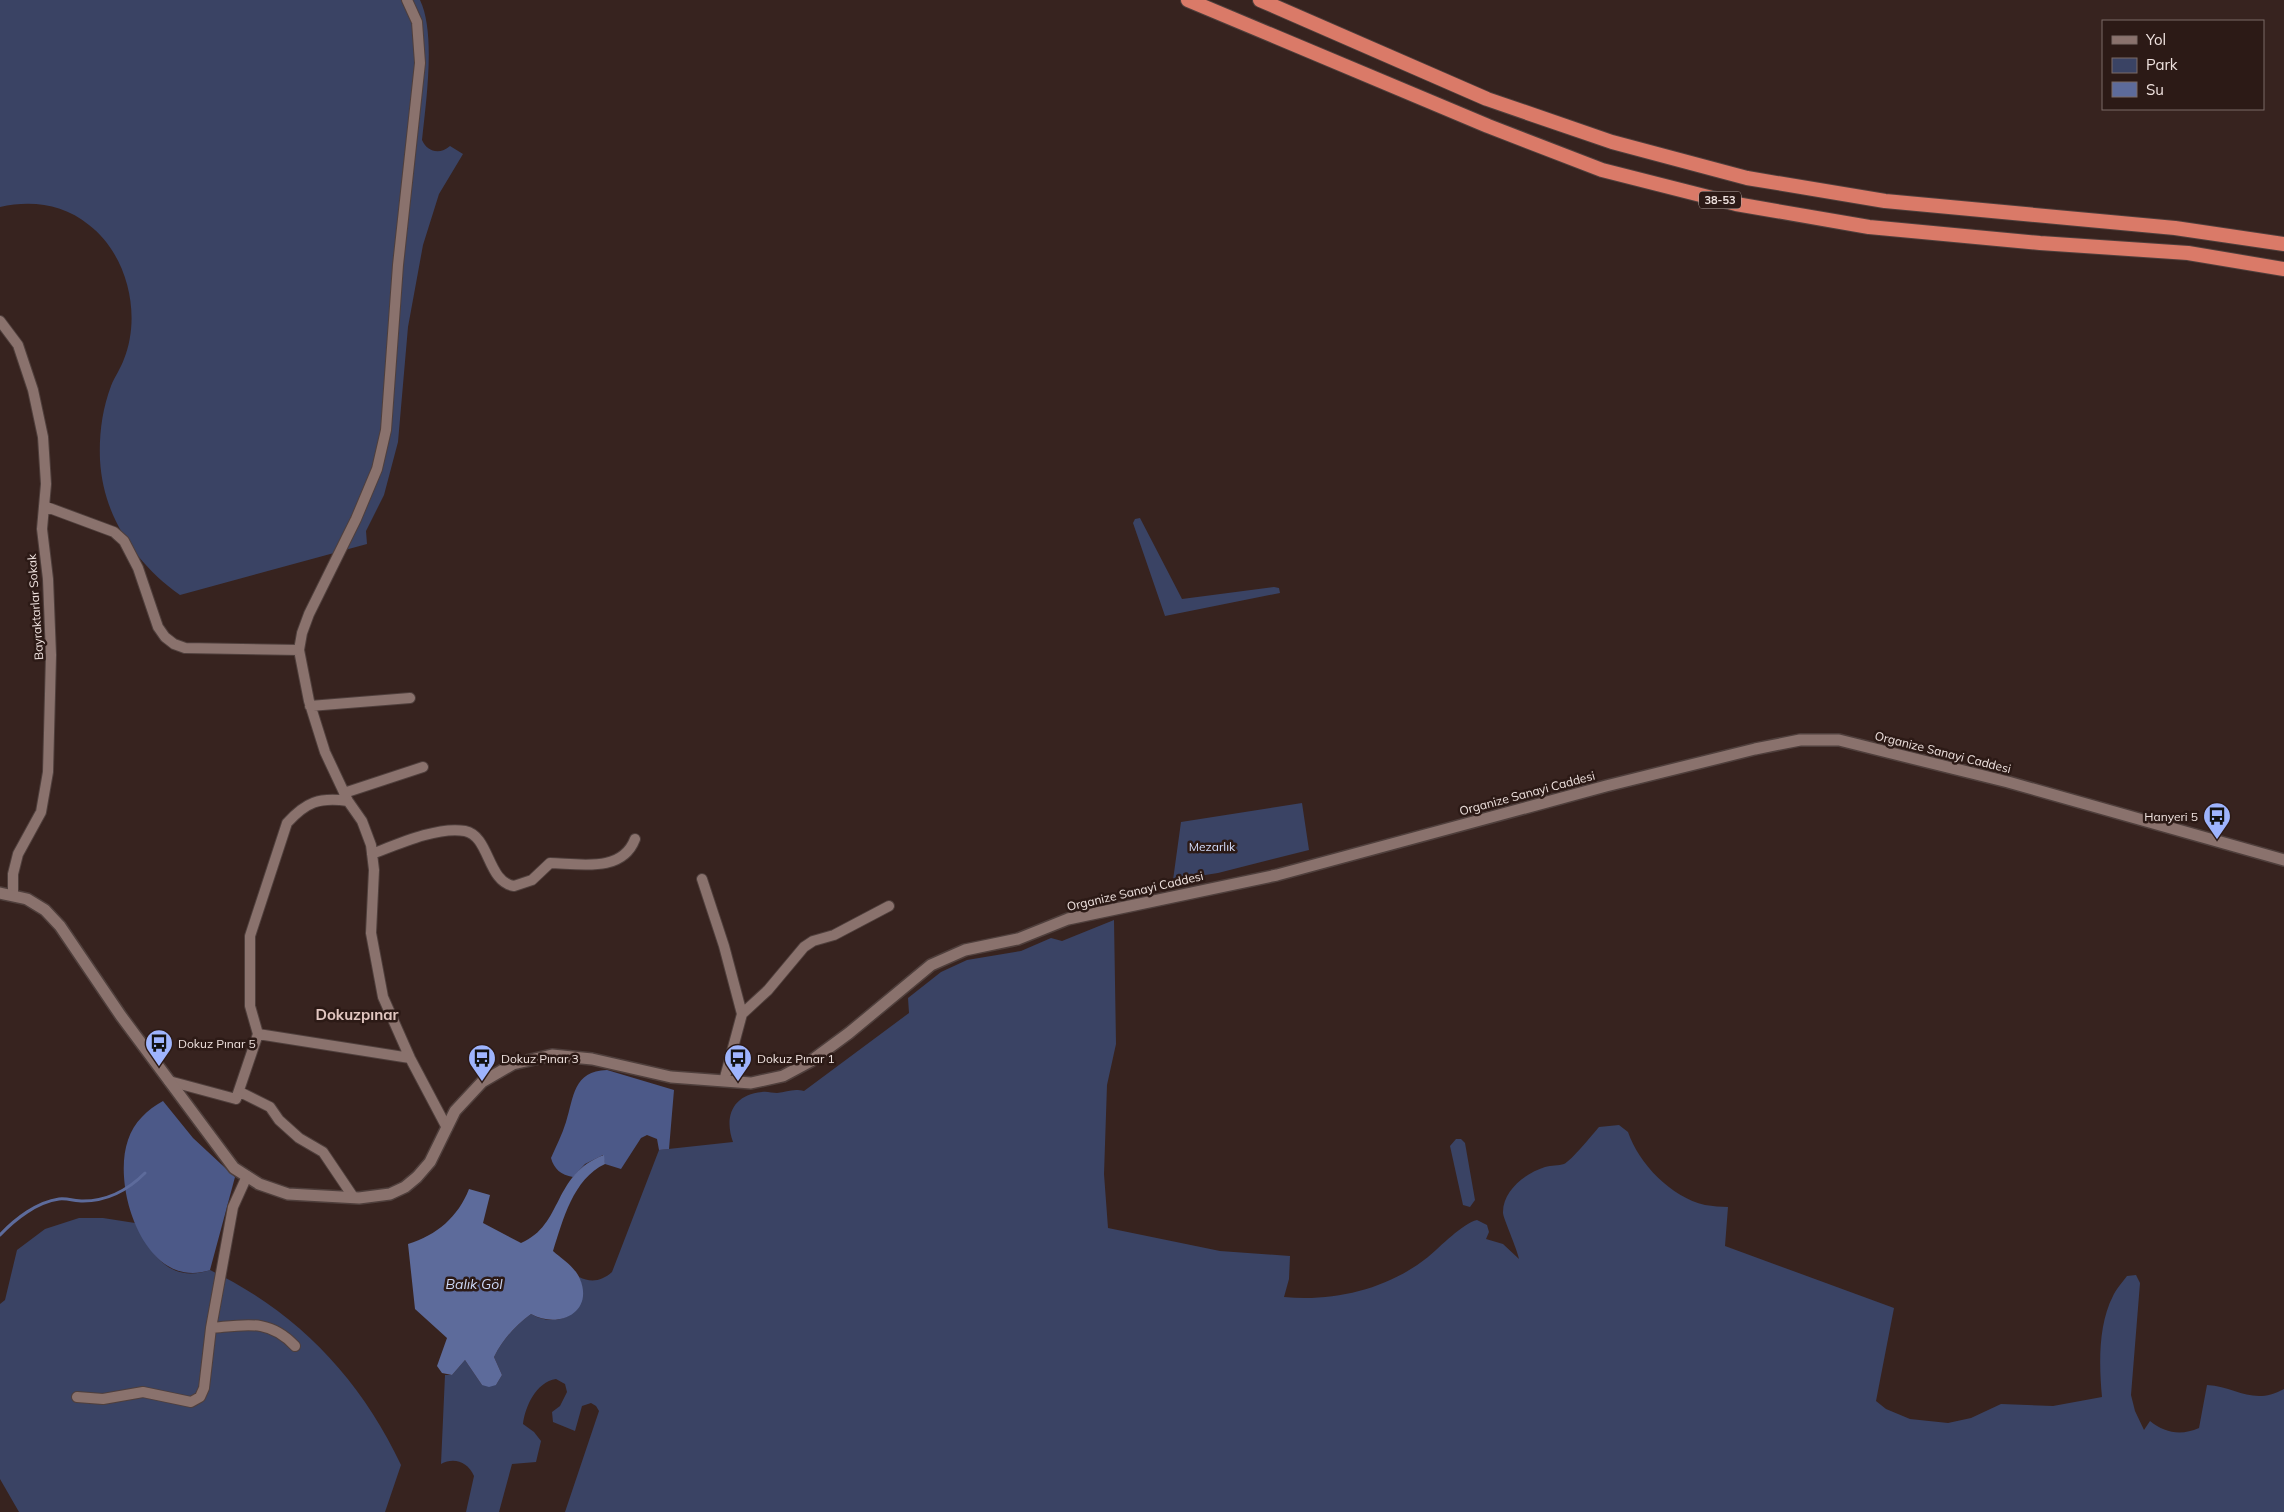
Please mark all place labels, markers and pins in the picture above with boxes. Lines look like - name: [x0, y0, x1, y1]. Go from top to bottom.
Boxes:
- bus stop icon: Hanyeri 5: [2202, 801, 2232, 840]
- place label: Hanyeri 5: [2144, 809, 2198, 824]
- bus stop icon: Dokuz Pınar 5: [144, 1028, 174, 1067]
- place label: Dokuz Pınar 5: [178, 1036, 256, 1051]
- bus stop icon: Dokuz Pınar 3: [467, 1043, 497, 1082]
- bus stop icon: Dokuz Pınar 1: [723, 1043, 753, 1082]
- place label: Dokuz Pınar 3: [501, 1051, 579, 1066]
- place label: Dokuz Pınar 1: [757, 1051, 835, 1066]

